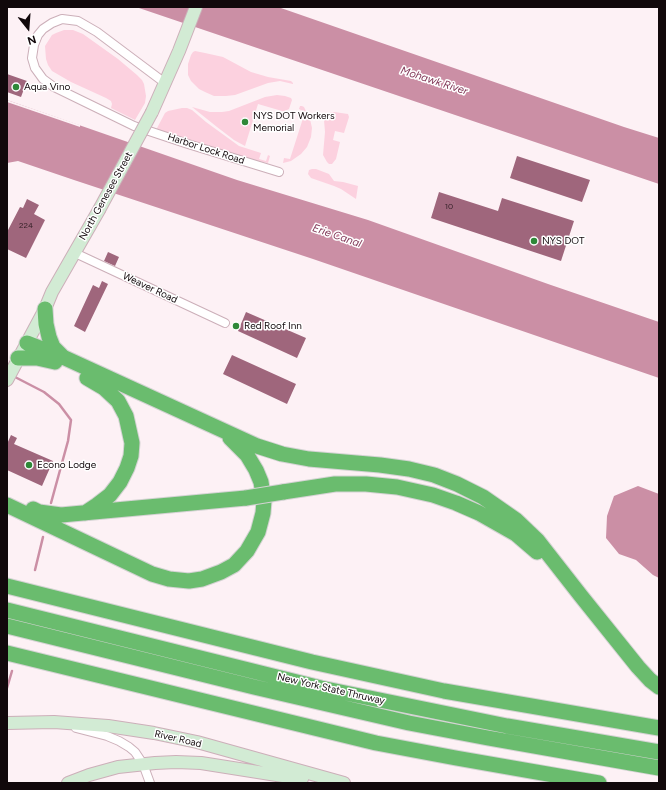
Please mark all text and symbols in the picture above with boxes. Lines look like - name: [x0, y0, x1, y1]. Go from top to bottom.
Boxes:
- north arrow: [8, 8, 48, 48]
- text: N: [26, 32, 38, 47]
- water label: Mohawk River: [399, 64, 469, 98]
- place label: Aqua Vino: [24, 81, 70, 93]
- marker: Aqua Vino: [11, 82, 21, 92]
- place label: NYS DOT Workers Memorial: [253, 110, 335, 134]
- marker: NYS DOT Workers Memorial: [240, 117, 250, 127]
- street label: Harbor Lock Road: [166, 131, 246, 167]
- street label: North Genesee Street: [77, 150, 135, 242]
- house number: 10: [445, 202, 453, 212]
- house number: 224: [19, 221, 33, 231]
- water label: Erie Canal: [311, 221, 363, 251]
- place label: NYS DOT: [542, 235, 584, 247]
- marker: NYS DOT: [529, 236, 539, 246]
- street label: Weaver Road: [121, 270, 179, 306]
- place label: Red Roof Inn: [244, 320, 302, 332]
- marker: Red Roof Inn: [231, 321, 241, 331]
- place label: Econo Lodge: [37, 459, 96, 471]
- marker: Econo Lodge: [24, 460, 34, 470]
- street label: New York State Thruway: [276, 671, 386, 707]
- street label: River Road: [153, 728, 203, 750]

